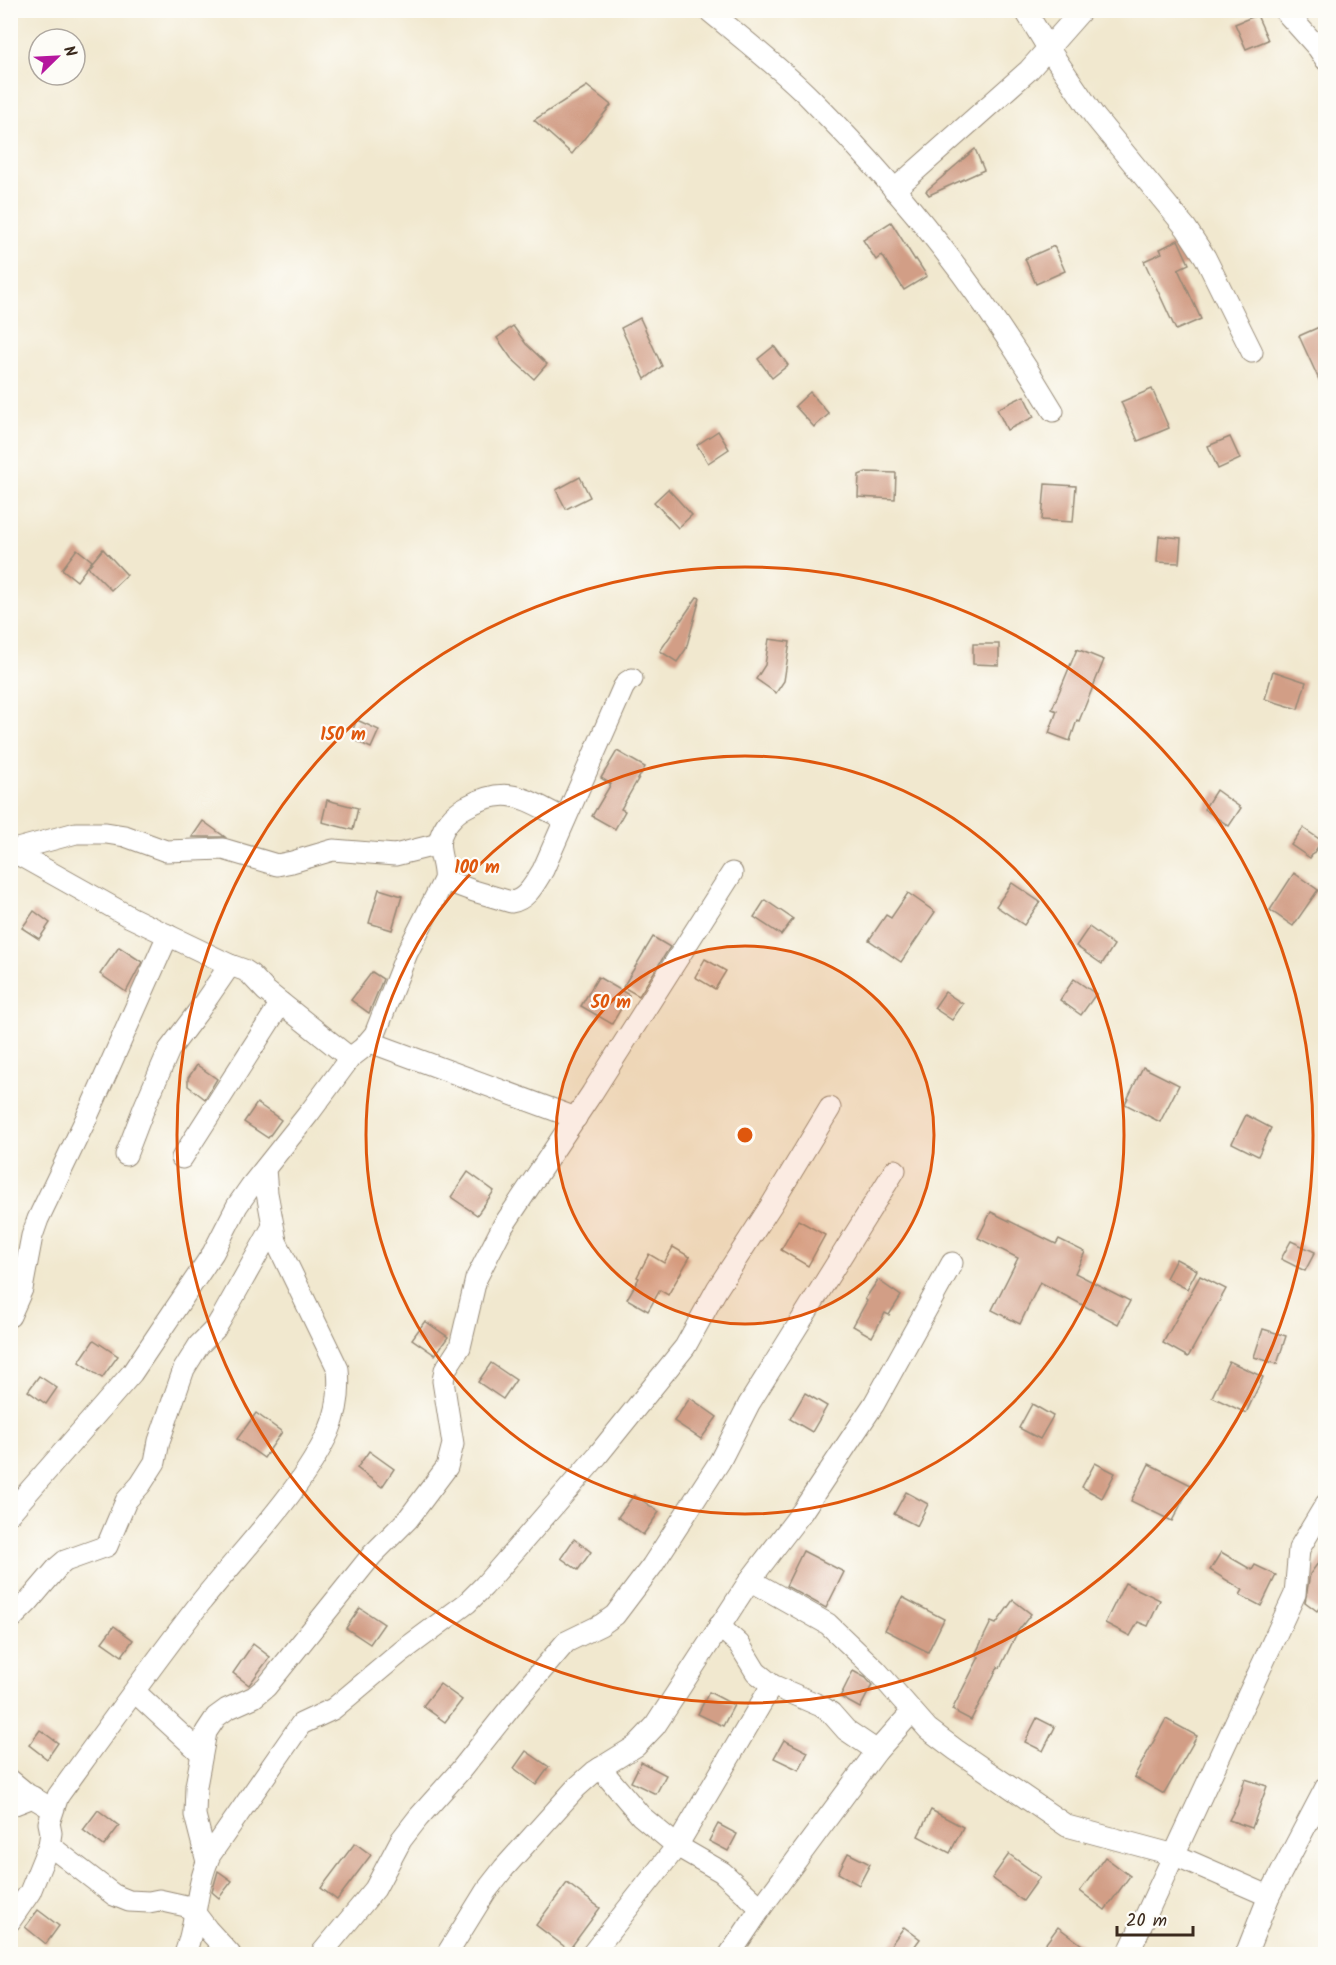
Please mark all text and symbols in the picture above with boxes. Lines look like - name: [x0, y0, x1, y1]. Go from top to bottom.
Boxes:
- north arrow: [27, 27, 87, 87]
- text: N: [56, 42, 83, 61]
- text: 150 m: [320, 721, 366, 750]
- text: 100 m: [454, 854, 500, 883]
- text: 50 m: [590, 989, 631, 1018]
- centre of rings: [735, 1125, 755, 1145]
- scale bar: [1117, 1899, 1194, 1937]
- text: 20 m: [1126, 1907, 1167, 1936]

